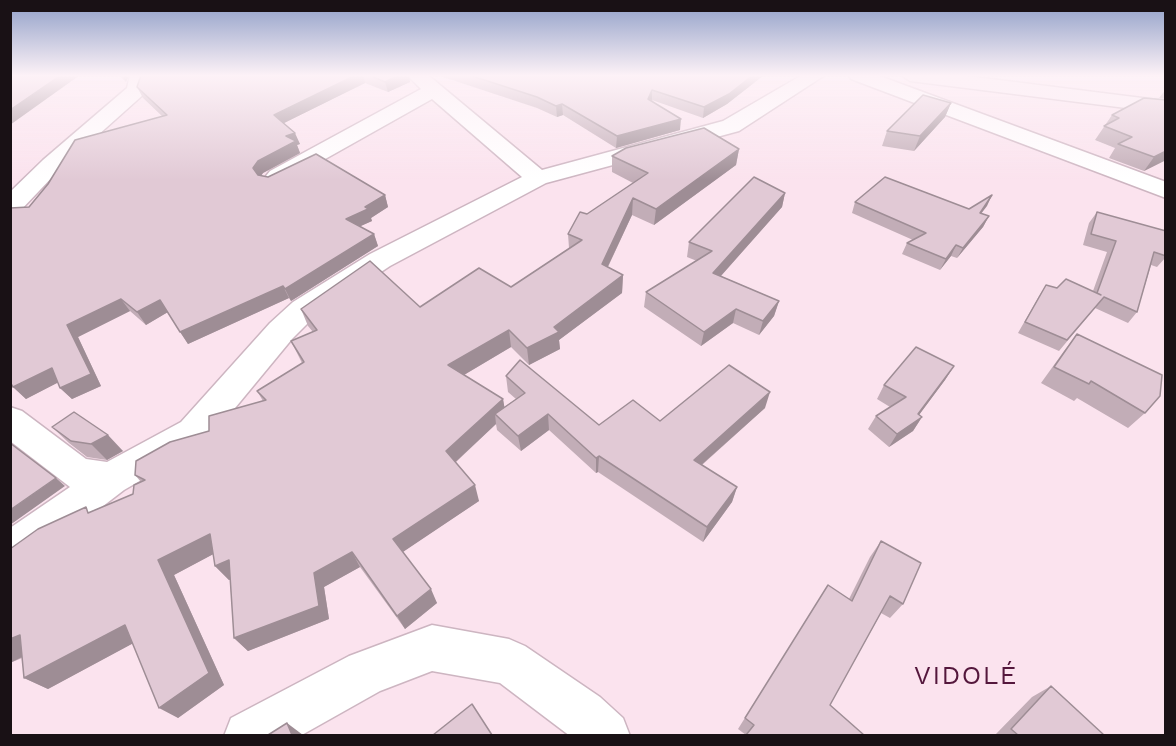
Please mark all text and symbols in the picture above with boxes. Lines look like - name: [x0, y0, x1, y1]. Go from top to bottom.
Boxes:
- district label: VIDOLÉ: [914, 660, 1018, 692]

